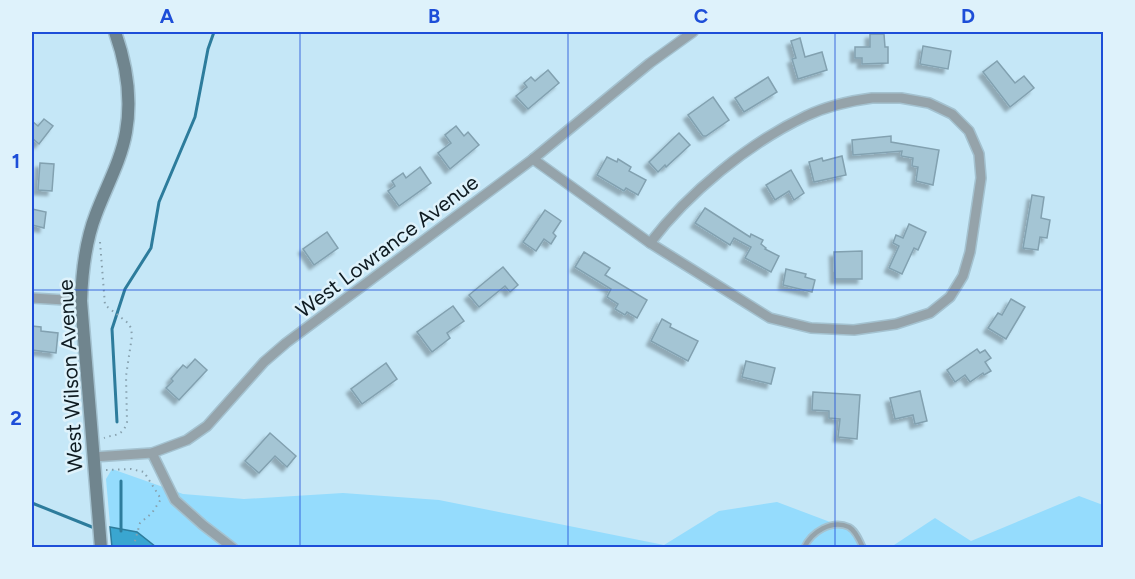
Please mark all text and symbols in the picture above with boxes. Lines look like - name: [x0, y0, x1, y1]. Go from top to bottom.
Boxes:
- text: A: [160, 4, 175, 28]
- text: B: [428, 4, 440, 28]
- text: C: [694, 4, 708, 28]
- text: D: [961, 4, 975, 28]
- text: 1: [12, 149, 20, 173]
- street label: West Lowrance Avenue: [291, 169, 483, 323]
- street label: West Wilson Avenue: [52, 279, 88, 473]
- text: 2: [10, 406, 22, 430]

